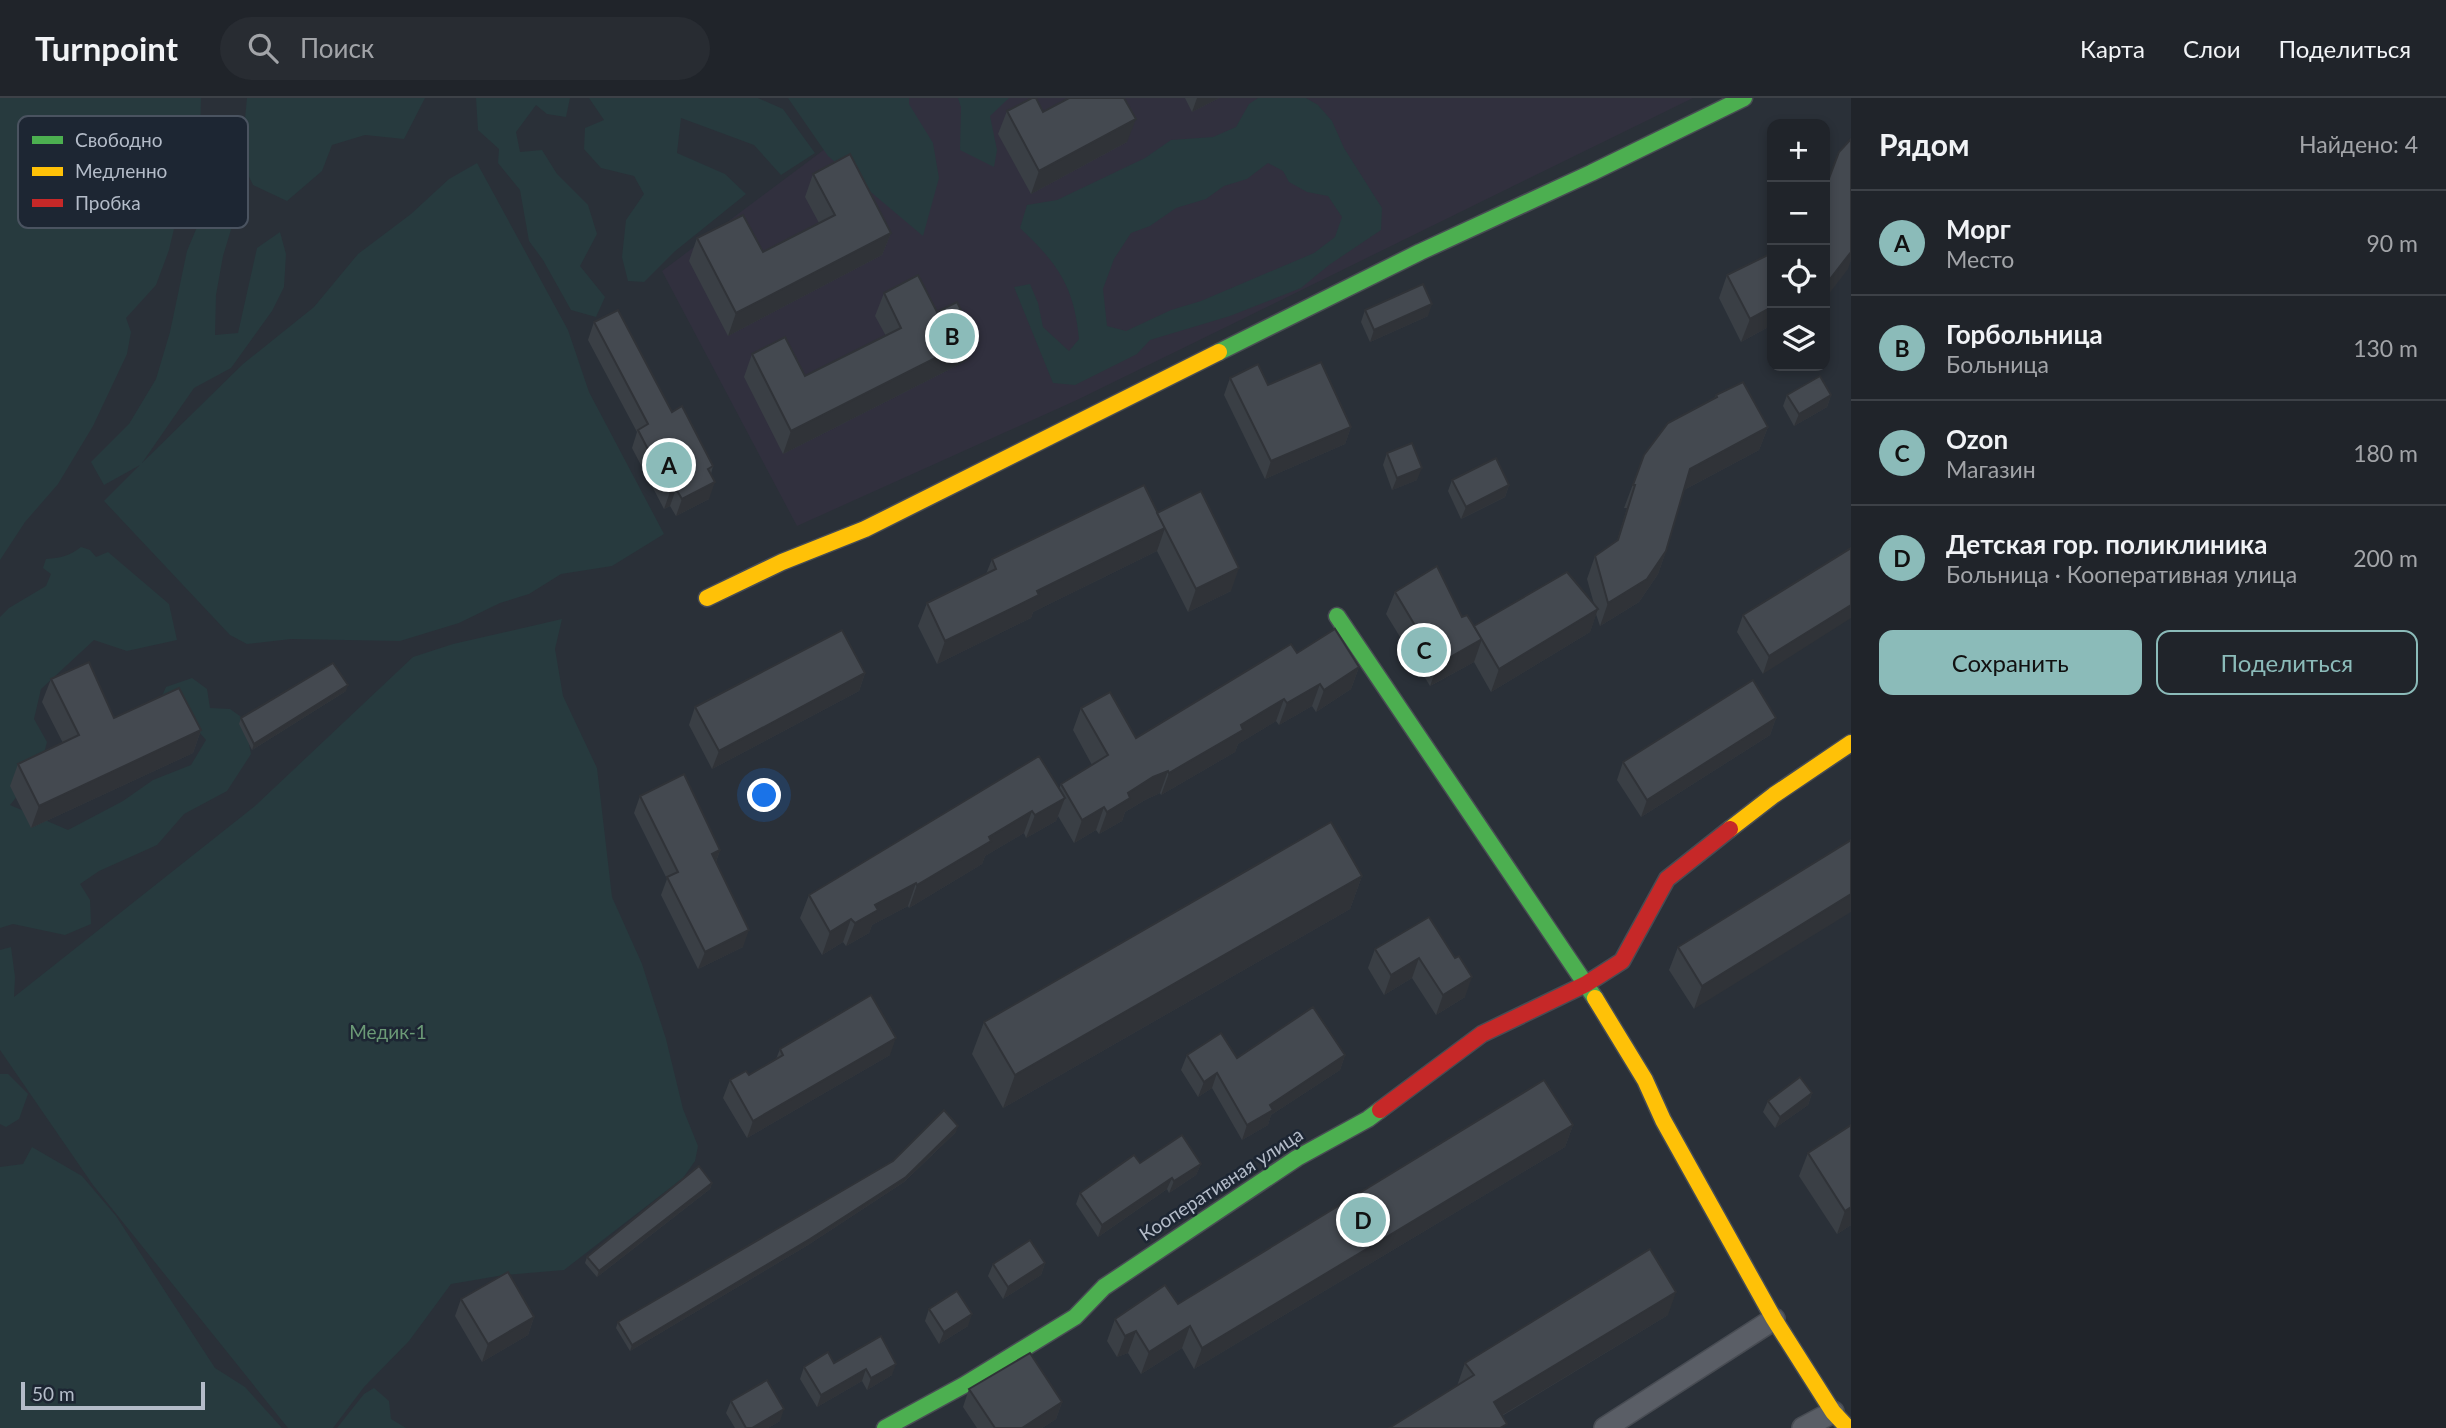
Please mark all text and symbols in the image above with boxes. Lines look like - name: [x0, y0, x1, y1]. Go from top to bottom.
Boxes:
- search box: [220, 17, 710, 80]
- text: Turnpoint: [35, 28, 178, 68]
- icon: search: [244, 29, 282, 67]
- text: Поиск: [300, 32, 374, 64]
- text: Карта: [2080, 34, 2145, 63]
- text: Слои: [2183, 34, 2240, 63]
- text: Поделиться: [2278, 34, 2411, 63]
- legend: [18, 116, 248, 228]
- map controls: [1767, 119, 1830, 371]
- button: +: [1767, 119, 1830, 182]
- text: Рядом: [1879, 126, 1969, 162]
- text: Свободно: [75, 128, 163, 151]
- text: Найдено: 4: [2299, 130, 2418, 158]
- text: Медленно: [75, 159, 167, 182]
- button: −: [1767, 182, 1830, 245]
- text: Пробка: [75, 191, 141, 214]
- text: Морг: [1946, 213, 2011, 245]
- text: A: [1894, 229, 1910, 257]
- text: 90 m: [2367, 229, 2418, 257]
- button: locate: [1767, 245, 1830, 308]
- text: Место: [1946, 245, 2014, 273]
- button: layers: [1767, 308, 1830, 371]
- pin: B: [929, 310, 975, 362]
- text: Горбольница: [1946, 318, 2103, 350]
- text: B: [1894, 334, 1910, 362]
- text: 130 m: [2353, 334, 2418, 362]
- text: Больница: [1946, 350, 2049, 378]
- text: Ozon: [1946, 423, 2008, 455]
- pin: A: [646, 439, 692, 491]
- text: C: [1894, 439, 1910, 467]
- text: 180 m: [2353, 439, 2418, 467]
- text: Магазин: [1946, 455, 2036, 483]
- text: Детская гор. поликлиника: [1946, 528, 2267, 560]
- text: D: [1893, 544, 1911, 572]
- text: 200 m: [2353, 544, 2418, 572]
- text: Больница · Кооперативная улица: [1946, 560, 2297, 588]
- pin: C: [1401, 624, 1447, 676]
- button: Сохранить: [1879, 630, 2142, 695]
- button: Поделиться: [2156, 630, 2418, 695]
- your location: [747, 778, 781, 812]
- park label: Медик-1: [349, 1020, 427, 1043]
- street label: Кооперативная улица: [1135, 1122, 1307, 1245]
- pin: D: [1340, 1194, 1386, 1246]
- scale bar: [21, 1379, 205, 1411]
- text: 50 m: [32, 1382, 75, 1405]

